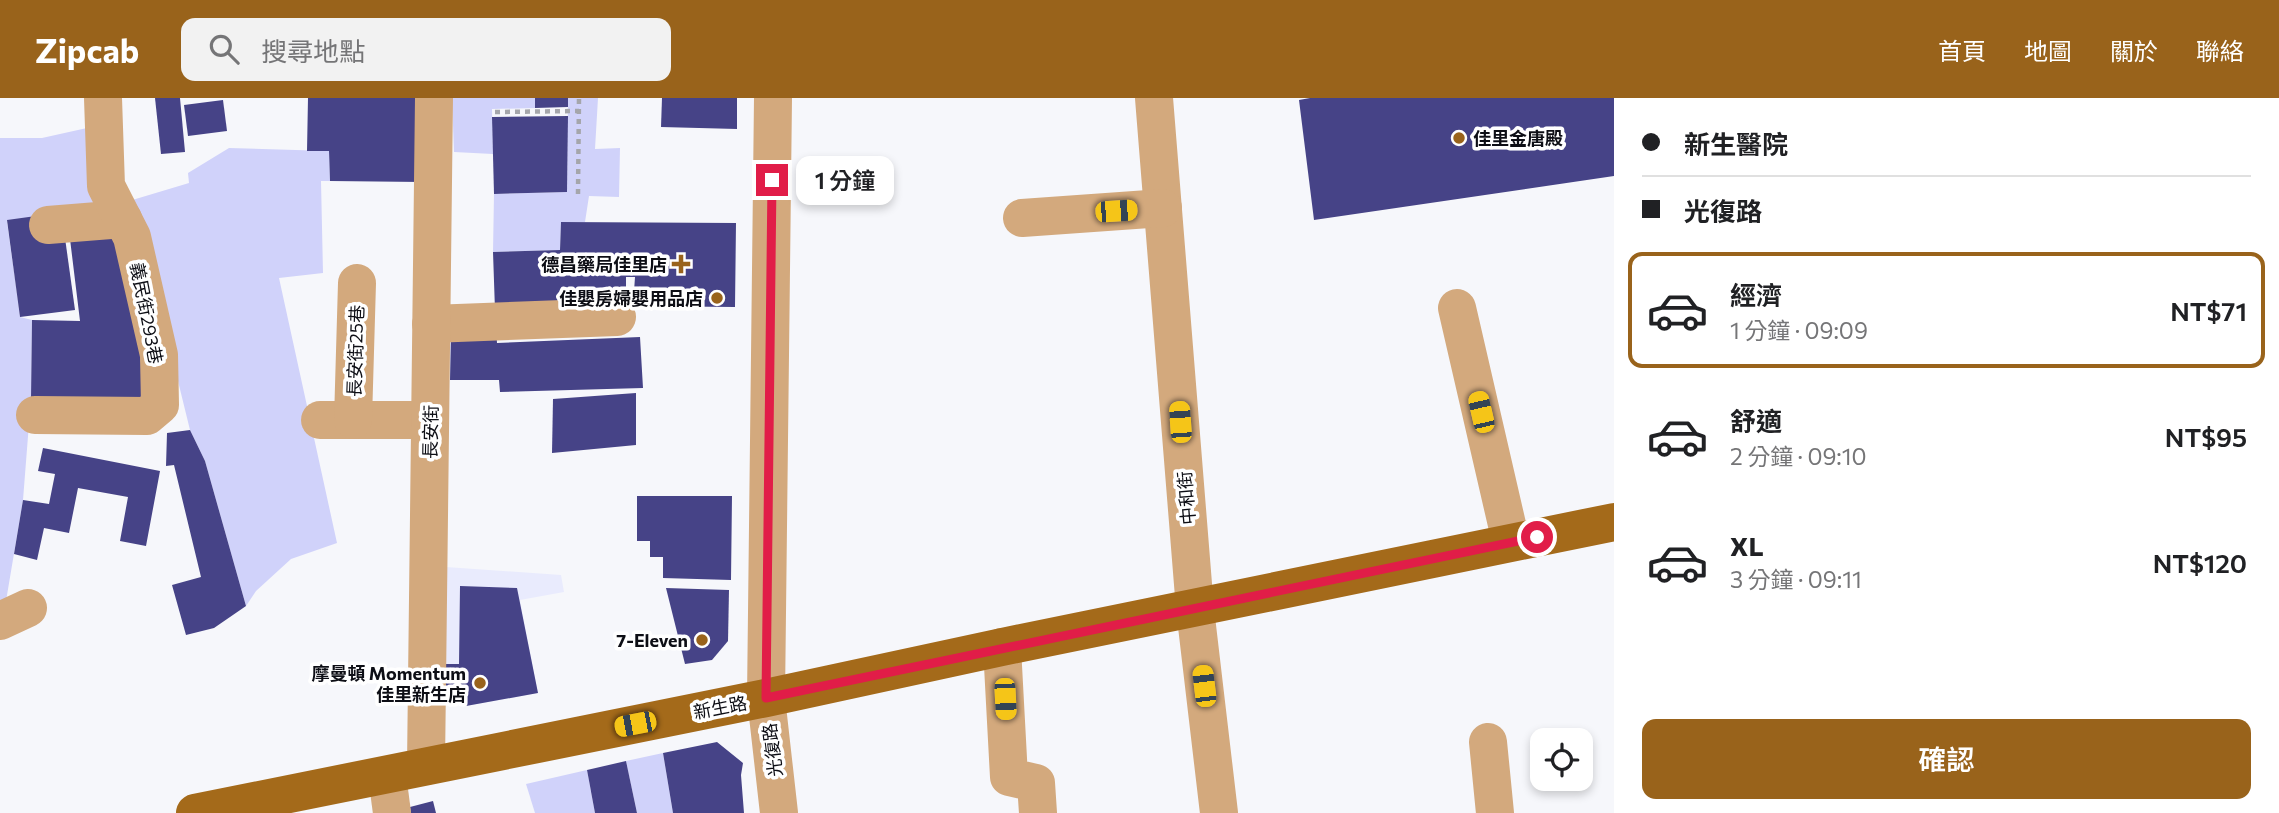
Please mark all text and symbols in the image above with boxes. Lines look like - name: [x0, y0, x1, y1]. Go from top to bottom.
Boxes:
- search box: [181, 18, 671, 81]
- text: Zipcab: [35, 29, 139, 70]
- icon: search: [205, 30, 243, 68]
- text: 搜尋地點: [261, 35, 365, 66]
- text: 首頁: [1938, 36, 1986, 65]
- text: 地圖: [2024, 36, 2072, 65]
- text: 關於: [2110, 36, 2158, 65]
- text: 聯絡: [2196, 36, 2244, 65]
- place label: 佳里金唐殿: [1473, 127, 1563, 149]
- text: 新生醫院: [1684, 128, 1788, 159]
- marker: 佳里金唐殿: [1451, 130, 1467, 146]
- callout: 1 分鐘: [796, 155, 894, 204]
- route end: [756, 164, 788, 196]
- text: 1 分鐘: [815, 166, 875, 194]
- text: 光復路: [1684, 195, 1762, 226]
- car: [1095, 199, 1138, 223]
- place label: 德昌藥局佳里店: [541, 253, 667, 275]
- marker: 德昌藥局佳里店: [673, 256, 689, 272]
- street label: 義民街293巷: [126, 260, 168, 366]
- icon: car: [1646, 279, 1709, 342]
- text: 經濟: [1730, 279, 1782, 310]
- place label: 佳嬰房婦嬰用品店: [559, 287, 703, 309]
- marker: 佳嬰房婦嬰用品店: [709, 290, 725, 306]
- text: NT$71: [2170, 295, 2247, 326]
- street label: 長安街25巷: [342, 304, 368, 398]
- text: 1 分鐘 · 09:09: [1730, 316, 1868, 344]
- car: [1467, 389, 1496, 435]
- car: [1169, 400, 1192, 444]
- street label: 長安街: [419, 405, 441, 459]
- icon: car: [1646, 405, 1709, 468]
- text: 舒適: [1730, 405, 1782, 436]
- text: NT$95: [2165, 421, 2247, 452]
- text: 2 分鐘 · 09:10: [1730, 442, 1867, 470]
- street label: 中和街: [1173, 470, 1199, 526]
- route start: [1521, 521, 1553, 553]
- text: XL: [1730, 530, 1764, 561]
- icon: car: [1646, 531, 1709, 594]
- text: NT$120: [2153, 547, 2247, 578]
- text: 3 分鐘 · 09:11: [1730, 565, 1862, 593]
- place label: 7-Eleven: [616, 629, 688, 651]
- marker: 7-Eleven: [694, 632, 710, 648]
- place label: 摩曼頓 Momentum 佳里新生店: [311, 662, 466, 705]
- car: [1192, 664, 1217, 708]
- marker: 摩曼頓 Momentum 佳里新生店: [472, 675, 488, 691]
- car: [994, 677, 1017, 721]
- street label: 新生路: [691, 691, 749, 723]
- car: [613, 710, 658, 738]
- button: 確認: [1642, 719, 2251, 799]
- street label: 光復路: [758, 722, 786, 778]
- map controls: [1530, 728, 1593, 791]
- button: locate: [1530, 728, 1593, 791]

